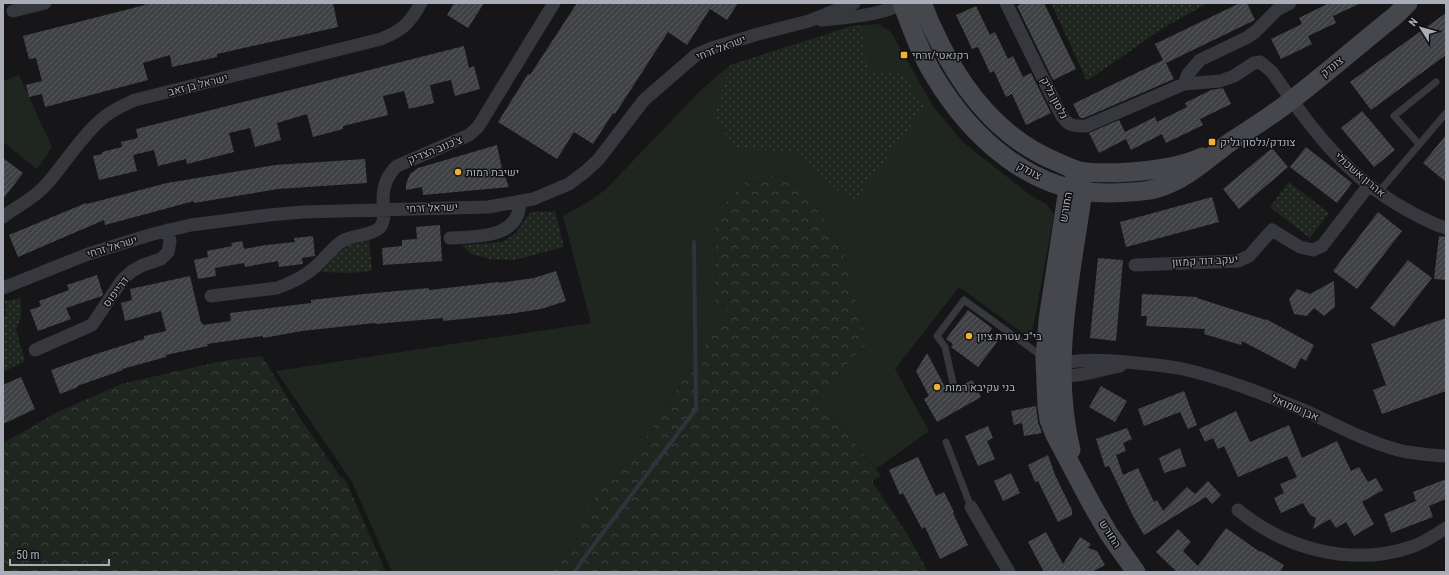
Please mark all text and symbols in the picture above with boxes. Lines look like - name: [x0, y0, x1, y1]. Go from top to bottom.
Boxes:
- north arrow: [1401, 8, 1441, 48]
- text: N: [1406, 15, 1421, 29]
- street label: ישראל זרחי: [694, 33, 748, 63]
- place label: רקנאטי/זרחי: [912, 49, 969, 62]
- marker: רקנאטי/זרחי: [899, 50, 909, 60]
- street label: צונדק: [1318, 54, 1346, 80]
- street label: ישראל בן זאב: [167, 71, 229, 99]
- street label: נלסון גליק: [1038, 75, 1070, 121]
- street label: צ'כנוב הצדיק: [406, 133, 464, 167]
- place label: צונדק/נלסון גליק: [1220, 136, 1296, 149]
- marker: צונדק/נלסון גליק: [1207, 137, 1217, 147]
- street label: אהרון אשכולי: [1332, 150, 1388, 200]
- street label: צונדק: [1015, 159, 1043, 183]
- place label: ישיבת רמות: [466, 166, 519, 179]
- marker: ישיבת רמות: [453, 167, 463, 177]
- street label: החורש: [1057, 191, 1075, 223]
- street label: ישראל זרחי: [406, 201, 458, 215]
- street label: ישראל זרחי: [85, 233, 139, 261]
- street label: יעקב דוד קמזון: [1172, 253, 1238, 269]
- street label: דרייפוס: [100, 274, 132, 310]
- place label: בי"כ עטרת ציון: [977, 330, 1042, 343]
- marker: בי"כ עטרת ציון: [964, 331, 974, 341]
- place label: בני עקיבא רמות: [945, 381, 1015, 394]
- marker: בני עקיבא רמות: [932, 382, 942, 392]
- street label: אבן שמואל: [1269, 392, 1321, 424]
- street label: החורש: [1096, 518, 1124, 550]
- scale bar: [10, 541, 109, 567]
- text: 50 m: [16, 548, 40, 562]

